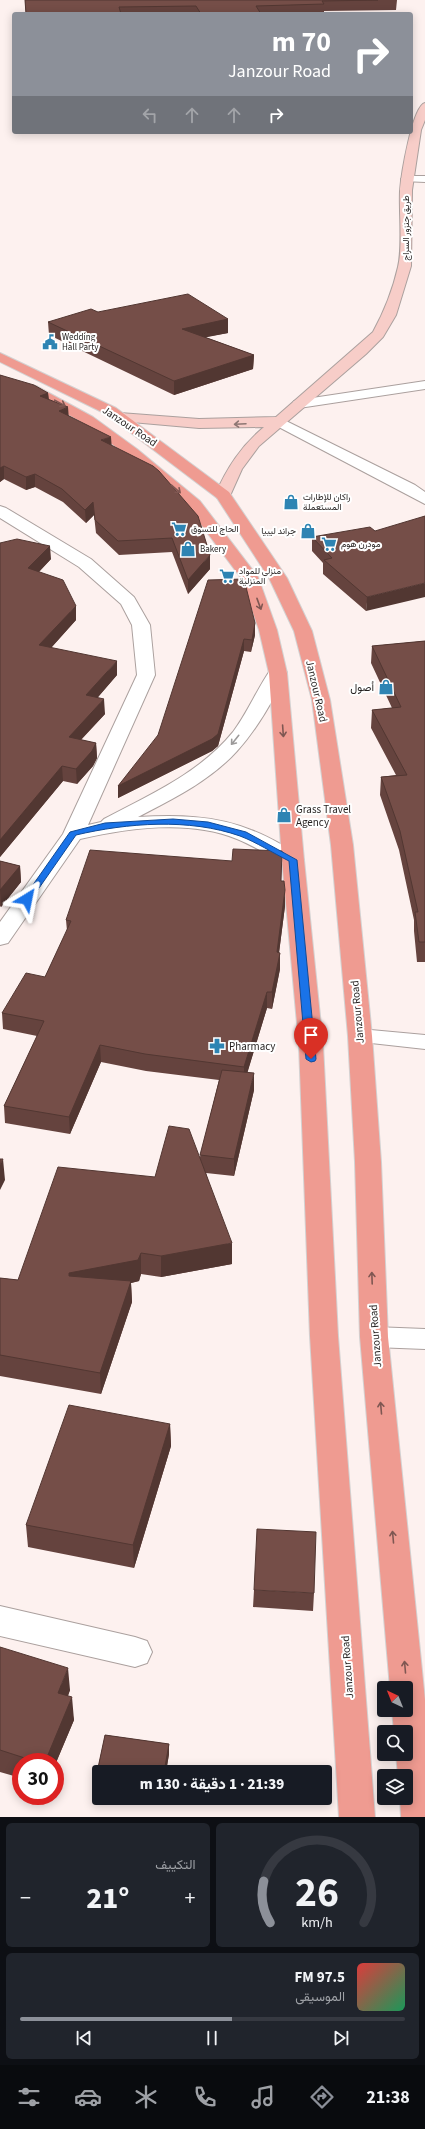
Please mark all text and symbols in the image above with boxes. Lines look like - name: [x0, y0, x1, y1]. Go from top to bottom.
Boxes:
- text: 70 m: [272, 22, 331, 62]
- icon: right: [345, 28, 397, 80]
- text: Janzour Road: [228, 59, 331, 84]
- icon: left: [139, 104, 161, 126]
- icon: ahead: [181, 104, 203, 126]
- icon: ahead: [223, 104, 245, 126]
- icon: right: [265, 104, 287, 126]
- street label: طريق جنزور السراج: [400, 195, 413, 261]
- place label: Wedding Hall Party: [62, 331, 99, 354]
- public building icon: Wedding Hall Party: [41, 333, 59, 351]
- one-way arrow: [54, 399, 66, 407]
- street label: Janzour Road: [99, 403, 160, 450]
- one-way arrow: [234, 420, 247, 428]
- one-way arrow: [170, 484, 181, 493]
- place label: راكان للإطارات المستعملة: [303, 491, 350, 514]
- shop icon: راكان للإطارات المستعملة: [282, 493, 300, 511]
- supermarket icon: الحاج للتسوق: [170, 520, 188, 538]
- shop icon: جراند ليبيا: [299, 522, 317, 540]
- place label: الحاج للتسوق: [191, 523, 239, 536]
- place label: جراند ليبيا: [261, 525, 296, 538]
- supermarket icon: مودرن هوم: [320, 535, 338, 553]
- place label: مودرن هوم: [341, 538, 381, 551]
- shop icon: Bakery: [179, 540, 197, 558]
- place label: Bakery: [200, 543, 227, 556]
- place label: منزلي للمواد المنزلية: [239, 565, 281, 588]
- supermarket icon: منزلي للمواد المنزلية: [218, 567, 236, 585]
- one-way arrow: [255, 598, 263, 610]
- street label: Janzour Road: [302, 659, 331, 723]
- shop icon: أصول: [377, 678, 395, 696]
- place label: أصول: [350, 680, 374, 695]
- one-way arrow: [279, 724, 287, 737]
- one-way arrow: [230, 735, 239, 746]
- place label: Grass Travel Agency: [296, 802, 351, 830]
- shop icon: Grass Travel Agency: [275, 806, 293, 824]
- position arrow: [6, 878, 48, 920]
- street label: Janzour Road: [347, 980, 368, 1044]
- pin: [294, 1018, 328, 1059]
- icon: arrive: [300, 1024, 322, 1046]
- pharmacy icon: Pharmacy: [208, 1037, 226, 1055]
- place label: Pharmacy: [229, 1039, 275, 1054]
- one-way arrow: [368, 1272, 376, 1285]
- street label: Janzour Road: [366, 1304, 385, 1368]
- one-way arrow: [377, 1402, 384, 1415]
- one-way arrow: [389, 1531, 396, 1544]
- street label: Janzour Road: [338, 1635, 357, 1699]
- one-way arrow: [401, 1661, 409, 1674]
- north arrow: [377, 1681, 413, 1717]
- map controls: [377, 1681, 413, 1805]
- button: search: [377, 1725, 413, 1761]
- speed limit sign: 30: [12, 1753, 64, 1805]
- button: layers: [377, 1769, 413, 1805]
- text: 21:39 · 1 دقيقة · 130 m: [140, 1774, 284, 1795]
- text: التكييف: [155, 1856, 196, 1874]
- text: 26: [295, 1863, 339, 1923]
- text: 21°: [86, 1877, 129, 1920]
- text: −: [20, 1882, 31, 1914]
- text: +: [185, 1882, 195, 1914]
- text: km/h: [301, 1912, 333, 1933]
- text: 97.5 FM: [294, 1967, 345, 1988]
- text: الموسيقى: [295, 1988, 345, 2006]
- icon: previous: [73, 2027, 95, 2049]
- icon: pause: [201, 2027, 223, 2049]
- icon: next: [330, 2027, 352, 2049]
- icon: filters: [15, 2083, 43, 2111]
- icon: car: [74, 2083, 102, 2111]
- icon: climate: [132, 2083, 160, 2111]
- icon: phone: [191, 2083, 219, 2111]
- icon: music: [249, 2083, 277, 2111]
- icon: directions: [308, 2083, 336, 2111]
- text: 21:38: [366, 2085, 410, 2110]

